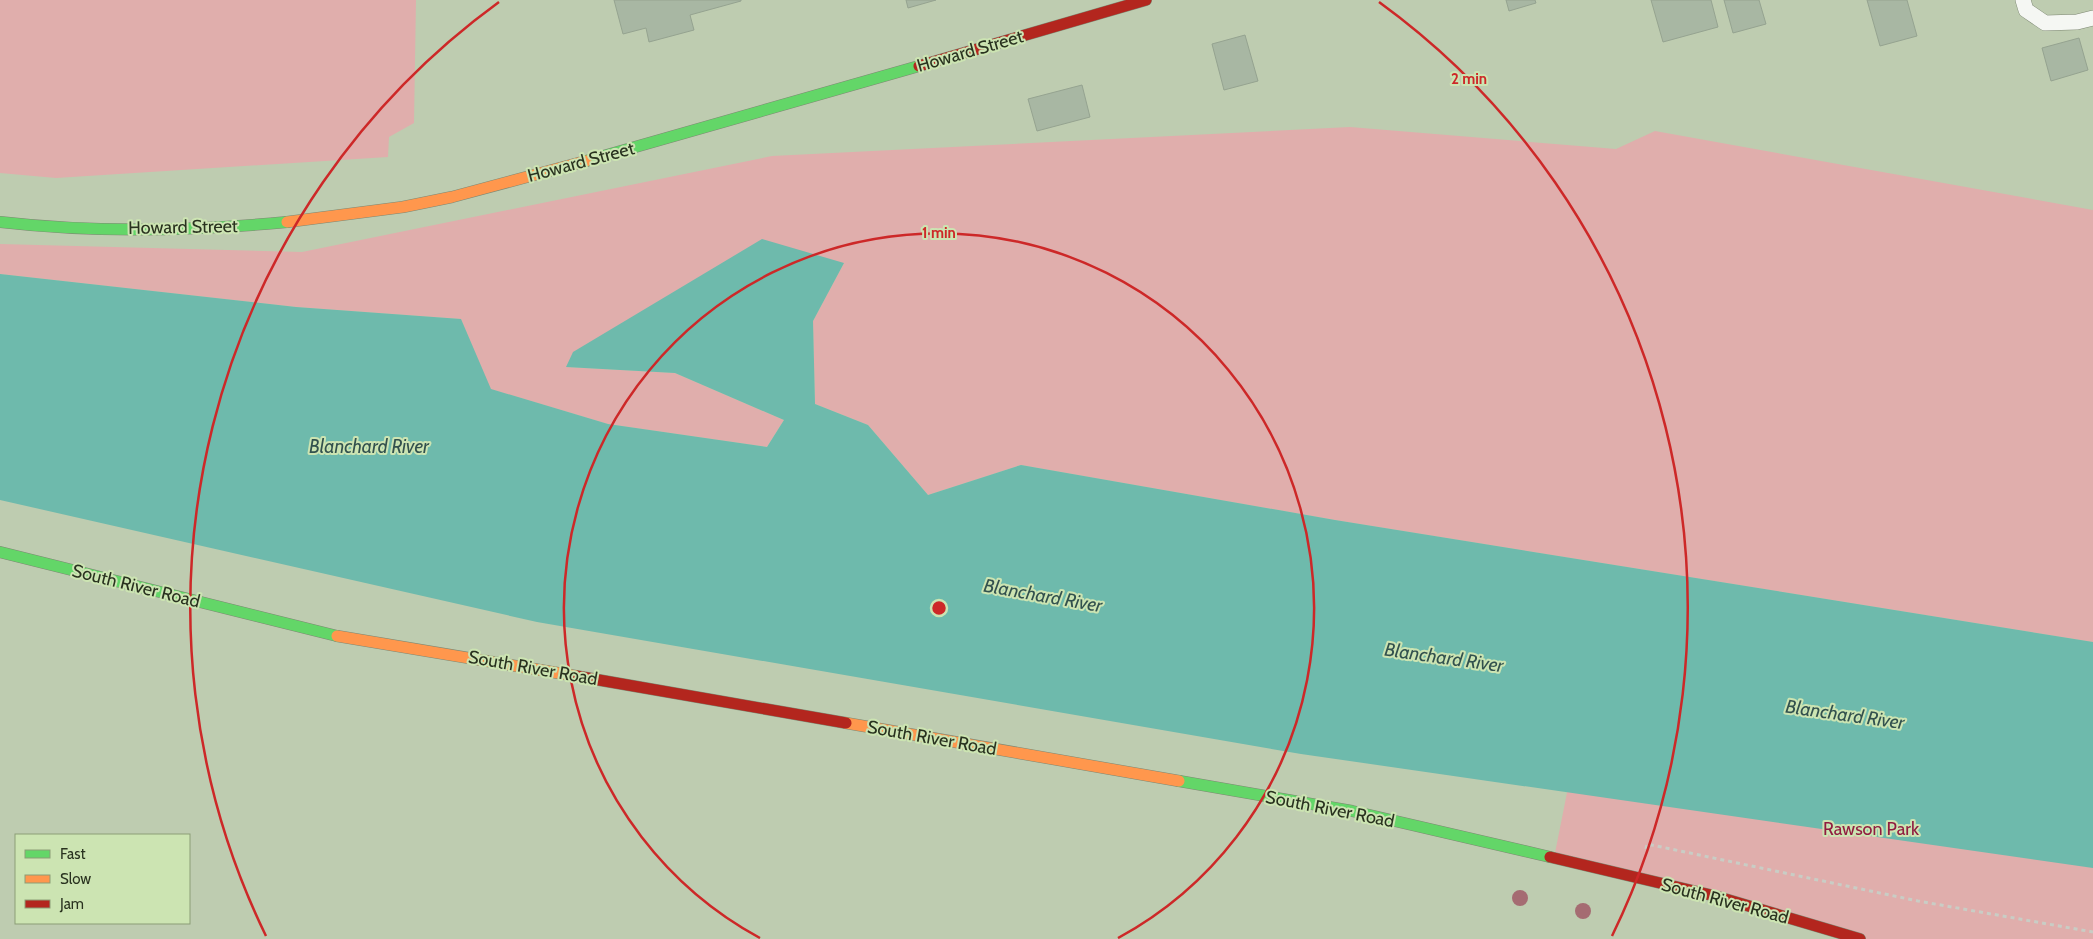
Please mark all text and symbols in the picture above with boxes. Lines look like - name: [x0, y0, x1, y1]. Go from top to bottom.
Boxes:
- street label: Howard Street: [914, 25, 1026, 77]
- text: 2 min: [1451, 70, 1487, 88]
- street label: Howard Street: [525, 137, 637, 187]
- street label: Howard Street: [128, 215, 238, 239]
- text: 1 min: [922, 224, 956, 242]
- water label: Blanchard River: [309, 435, 430, 458]
- street label: South River Road: [70, 559, 202, 613]
- water label: Blanchard River: [982, 574, 1105, 617]
- centre of rings: [930, 599, 948, 617]
- water label: Blanchard River: [1383, 638, 1506, 677]
- street label: South River Road: [467, 646, 599, 690]
- water label: Blanchard River: [1784, 695, 1907, 734]
- street label: South River Road: [866, 716, 998, 760]
- street label: South River Road: [1264, 786, 1396, 832]
- park label: Rawson Park: [1823, 818, 1920, 840]
- legend: [15, 834, 190, 924]
- text: Fast: [60, 845, 85, 863]
- text: Slow: [60, 870, 91, 888]
- street label: South River Road: [1659, 873, 1791, 929]
- text: Jam: [59, 895, 84, 913]

